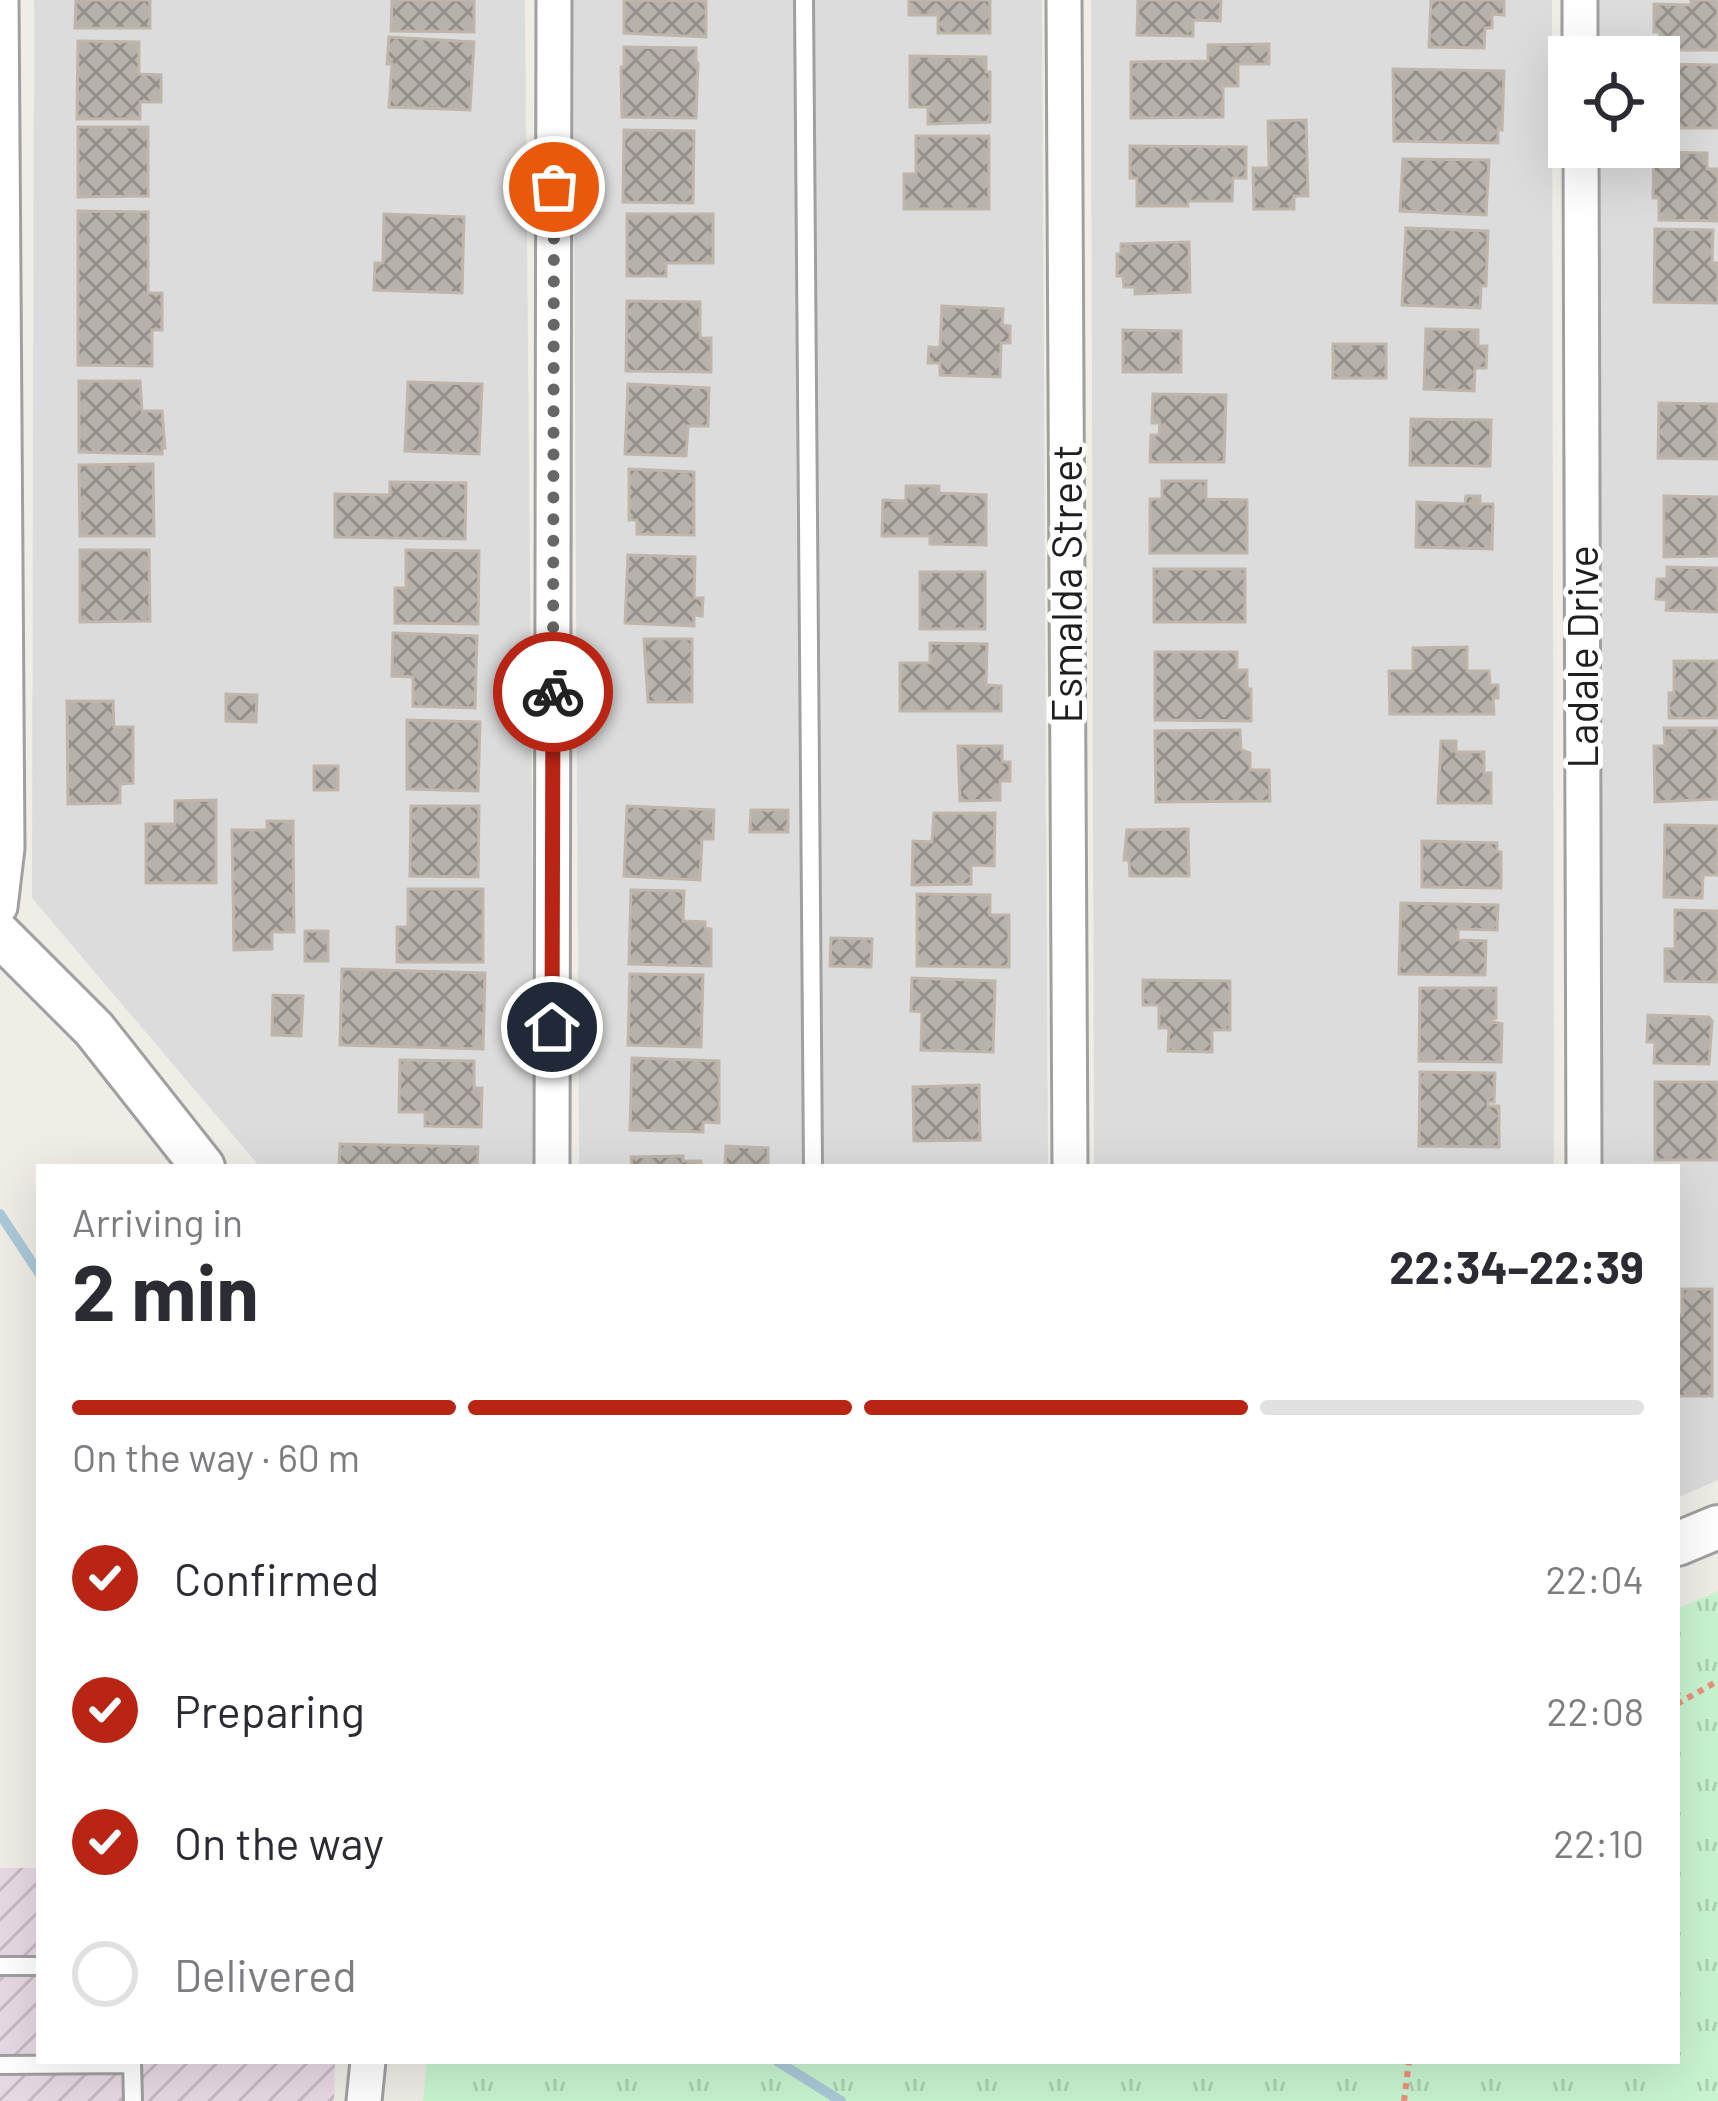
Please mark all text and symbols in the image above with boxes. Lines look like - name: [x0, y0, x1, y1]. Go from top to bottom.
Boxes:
- map controls: [1548, 36, 1680, 168]
- button: locate: [1548, 36, 1680, 168]
- pin: [503, 136, 605, 238]
- icon: bag: [521, 154, 587, 220]
- street label: Esmalda Street: [1040, 445, 1090, 723]
- street label: Ladale Drive: [1556, 545, 1606, 769]
- courier: [493, 632, 613, 752]
- icon: bike: [520, 659, 586, 725]
- pin: [501, 976, 603, 1078]
- icon: home: [519, 994, 585, 1060]
- text: Arriving in: [72, 1198, 243, 1245]
- text: 22:34–22:39: [1389, 1239, 1644, 1293]
- text: 2 min: [72, 1243, 259, 1337]
- text: On the way · 60 m: [72, 1433, 360, 1480]
- icon: check: [72, 1545, 138, 1611]
- text: Confirmed: [174, 1551, 379, 1605]
- text: 22:04: [1545, 1555, 1644, 1602]
- icon: check: [72, 1677, 138, 1743]
- text: Preparing: [174, 1683, 365, 1737]
- text: 22:08: [1547, 1687, 1644, 1734]
- icon: check: [72, 1809, 138, 1875]
- text: On the way: [174, 1815, 384, 1869]
- text: 22:10: [1553, 1819, 1644, 1866]
- text: Delivered: [174, 1947, 357, 2001]

